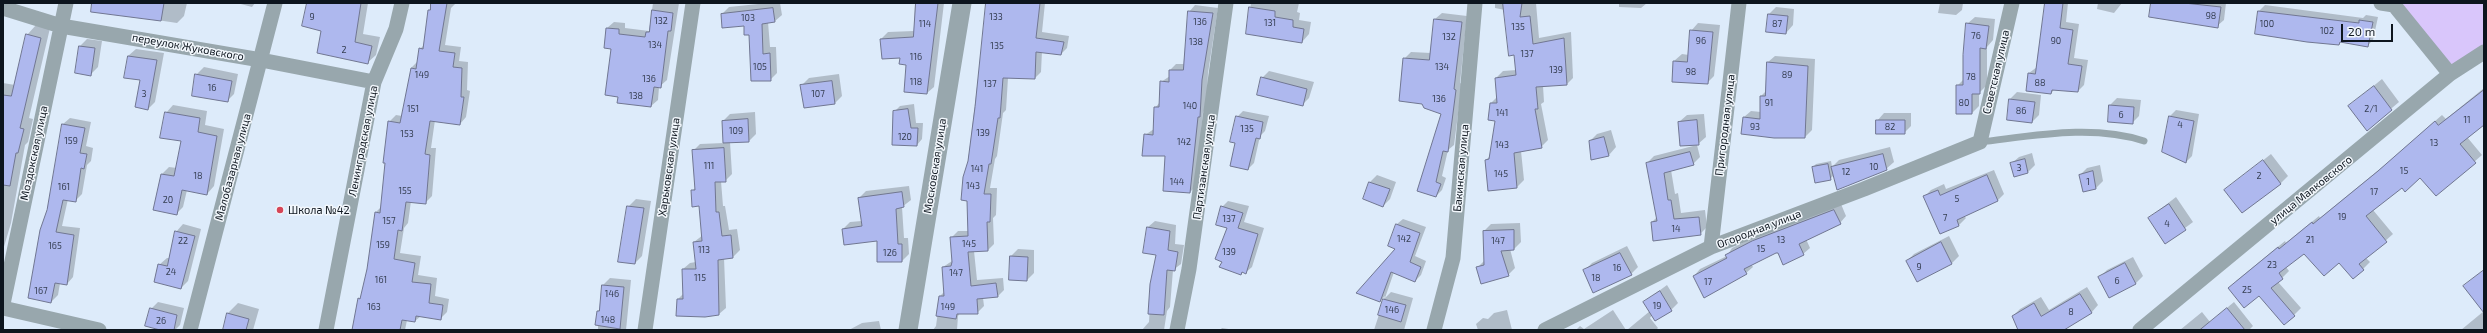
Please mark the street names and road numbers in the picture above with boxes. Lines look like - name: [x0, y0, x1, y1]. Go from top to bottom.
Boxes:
- street label: Советская улица: [1980, 29, 2012, 115]
- street label: переулок Жуковского: [131, 31, 245, 63]
- street label: Пригородная улица: [1712, 74, 1738, 176]
- street label: Ленинградская улица: [346, 84, 380, 198]
- street label: Моздокская улица: [18, 105, 50, 201]
- street label: Малобазарная улица: [212, 112, 254, 222]
- street label: Партизанская улица: [1190, 114, 1218, 220]
- street label: Харьковская улица: [656, 117, 682, 217]
- street label: Московская улица: [921, 118, 949, 214]
- street label: Бакинская улица: [1451, 124, 1471, 212]
- street label: улица Маяковского: [2267, 153, 2355, 227]
- street label: Огородная улица: [1715, 207, 1803, 251]

